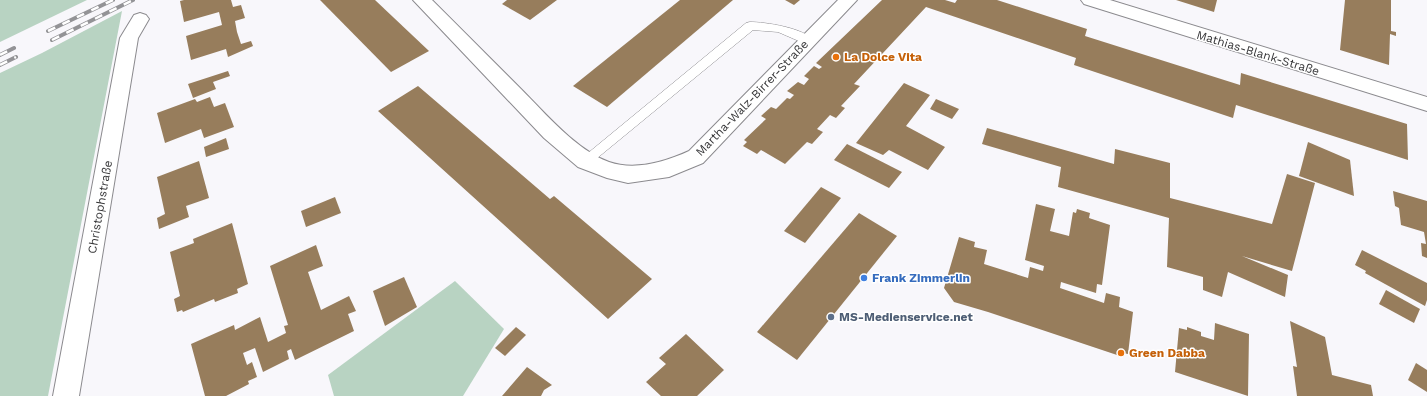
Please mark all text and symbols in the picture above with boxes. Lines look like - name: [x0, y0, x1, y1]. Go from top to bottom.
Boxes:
- street label: Mathias-Blank-Straße: [1195, 28, 1321, 78]
- street label: Martha-Walz-Birrer-Straße: [693, 37, 811, 159]
- place label: La Dolce Vita: [844, 50, 922, 64]
- marker: La Dolce Vita: [831, 52, 841, 62]
- street label: Christophstraße: [85, 159, 115, 255]
- place label: Frank Zimmerlin: [872, 271, 970, 285]
- marker: Frank Zimmerlin: [859, 273, 869, 283]
- place label: MS-Medienservice.net: [839, 310, 973, 324]
- marker: MS-Medienservice.net: [826, 312, 836, 322]
- place label: Green Dabba: [1129, 346, 1205, 360]
- marker: Green Dabba: [1116, 348, 1126, 358]

